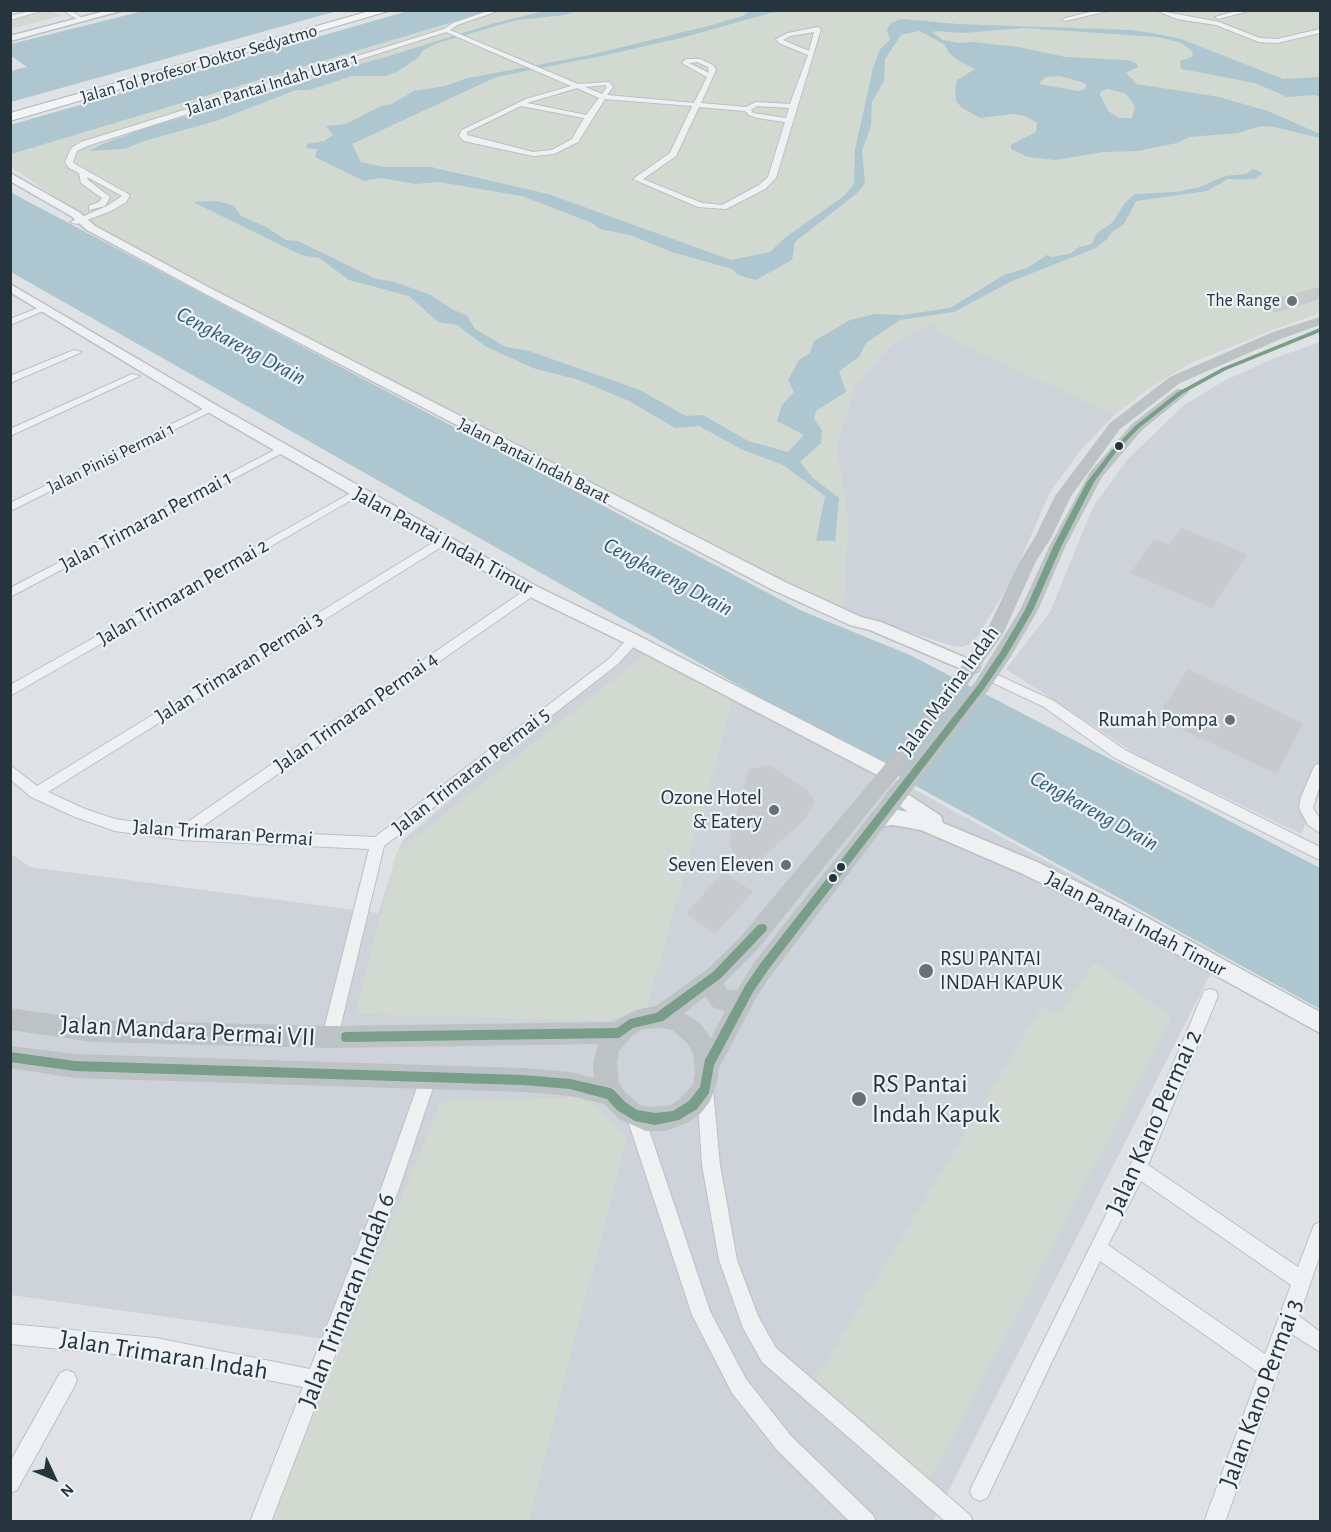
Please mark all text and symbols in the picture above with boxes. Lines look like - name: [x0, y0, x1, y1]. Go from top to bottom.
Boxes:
- street label: Jalan Tol Profesor Doktor Sedyatmo: [78, 20, 320, 108]
- street label: Jalan Pantai Indah Utara 1: [184, 48, 360, 120]
- place label: The Range: [1207, 290, 1280, 312]
- marker: The Range: [1285, 294, 1299, 308]
- water label: Cengkareng Drain: [172, 301, 310, 391]
- street label: Jalan Pantai Indah Barat: [454, 413, 614, 509]
- street label: Jalan Pinisi Permai 1: [44, 418, 178, 498]
- unlabelled marker: [1113, 440, 1125, 452]
- street label: Jalan Trimaran Permai 1: [56, 465, 236, 577]
- street label: Jalan Pantai Indah Timur: [349, 481, 537, 601]
- water label: Cengkareng Drain: [599, 532, 737, 622]
- street label: Jalan Trimaran Permai 2: [93, 533, 273, 651]
- street label: Jalan Trimaran Permai 3: [151, 605, 327, 729]
- street label: Jalan Marina Indah: [893, 621, 1005, 761]
- street label: Jalan Trimaran Permai 4: [269, 646, 443, 778]
- street label: Jalan Trimaran Permai 5: [387, 702, 555, 840]
- place label: Rumah Pompa: [1098, 707, 1218, 733]
- marker: Rumah Pompa: [1223, 713, 1237, 727]
- water label: Cengkareng Drain: [1025, 765, 1163, 857]
- place label: Ozone Hotel & Eatery: [661, 785, 762, 835]
- marker: Ozone Hotel & Eatery: [767, 803, 781, 817]
- street label: Jalan Trimaran Permai: [132, 814, 314, 852]
- place label: Seven Eleven: [668, 852, 774, 878]
- marker: Seven Eleven: [779, 858, 793, 872]
- unlabelled marker: [835, 861, 847, 873]
- street label: Jalan Pantai Indah Timur: [1041, 866, 1231, 982]
- unlabelled marker: [827, 872, 839, 884]
- place label: RSU PANTAI INDAH KAPUK: [940, 946, 1062, 996]
- marker: RSU PANTAI INDAH KAPUK: [917, 962, 935, 980]
- street label: Jalan Mandara Permai VII: [60, 1009, 316, 1053]
- street label: Jalan Kano Permai 2: [1099, 1024, 1209, 1220]
- place label: RS Pantai Indah Kapuk: [872, 1068, 1000, 1130]
- marker: RS Pantai Indah Kapuk: [850, 1090, 868, 1108]
- street label: Jalan Trimaran Indah 6: [292, 1188, 402, 1412]
- street label: Jalan Kano Permai 3: [1212, 1294, 1310, 1492]
- street label: Jalan Trimaran Indah: [58, 1323, 270, 1387]
- north arrow: [24, 1448, 84, 1508]
- text: N: [57, 1481, 77, 1500]

